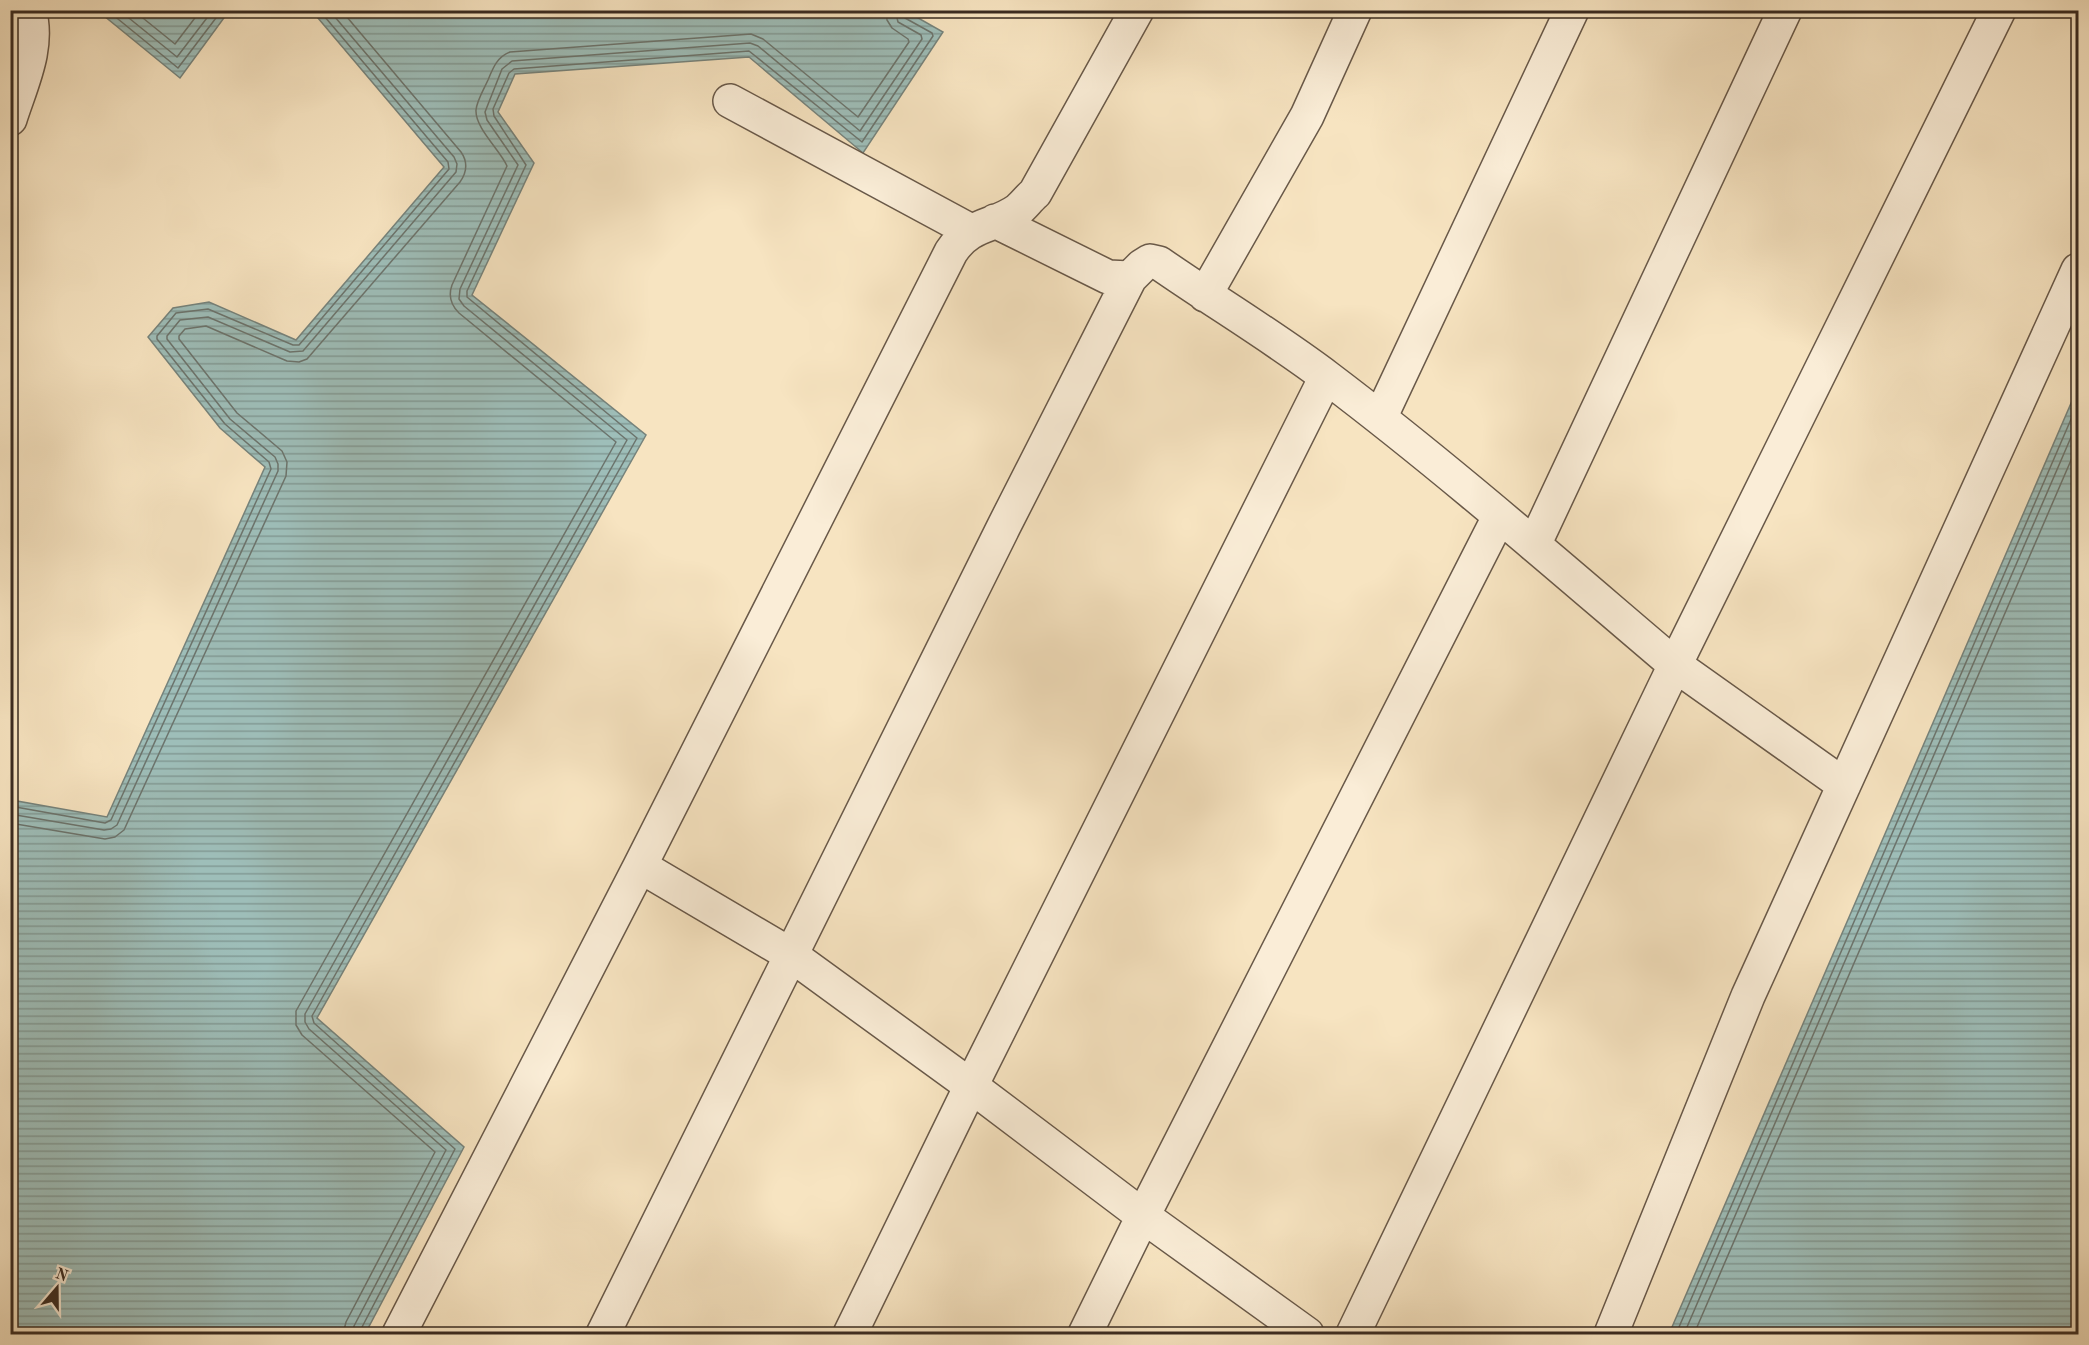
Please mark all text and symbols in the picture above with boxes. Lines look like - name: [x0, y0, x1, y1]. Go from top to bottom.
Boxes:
- north arrow: [27, 1258, 87, 1318]
- text: N: [53, 1266, 71, 1286]

